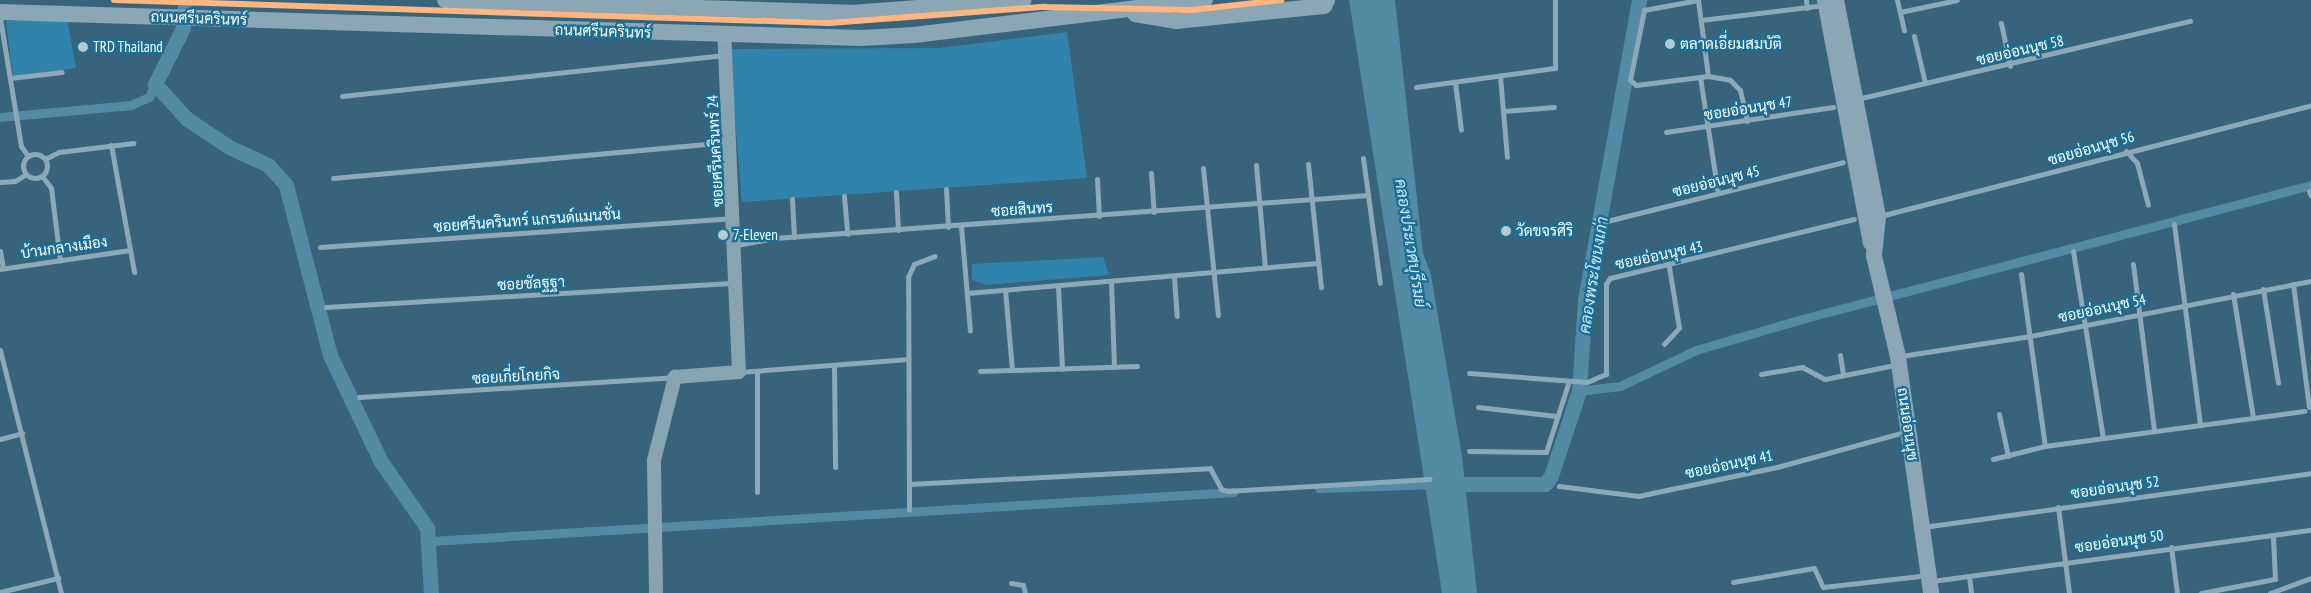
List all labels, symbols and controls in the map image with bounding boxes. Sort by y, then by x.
street label: ถนนศรีนครินทร์ [150,7,248,29]
street label: ถนนศรีนครินทร์ [554,20,652,42]
street label: ซอยอ่อนนุช 58 [1975,31,2065,69]
place label: ตลาดเอี่ยมสมบัติ [1680,35,1782,53]
place label: TRD Thailand [93,38,163,56]
marker: ตลาดเอี่ยมสมบัติ [1664,38,1676,50]
marker: TRD Thailand [77,41,89,53]
street label: ซอยอ่อนนุช 47 [1703,92,1793,124]
street label: ซอยศรีนครินทร์ 24 [703,95,727,207]
street label: ซอยอ่อนนุช 56 [2046,127,2136,169]
street label: ซอยอ่อนนุช 45 [1671,161,1761,201]
water label: คลองประเวศบุรีรมย์ [1391,177,1431,309]
street label: ซอยสินทร [990,198,1054,220]
street label: ซอยศรีนครินทร์ แกรนด์แมนชั่น [433,204,621,236]
water label: คลองพระโขนงเก่า [1574,215,1612,335]
place label: วัดขจรศิริ [1516,222,1573,240]
marker: วัดขจรศิริ [1500,225,1512,237]
place label: 7-Eleven [733,226,778,244]
marker: 7-Eleven [717,229,729,241]
street label: บ้านกลางเมือง [19,232,109,262]
street label: ซอยอ่อนนุช 43 [1614,237,1704,273]
street label: ซอยชัลฐฐา [497,272,565,294]
street label: ซอยอ่อนนุช 54 [2057,290,2147,326]
street label: ซอยเกี่ยโกยกิจ [471,365,561,387]
street label: ถนนอ่อนนุช [1894,386,1922,462]
street label: ซอยอ่อนนุช 41 [1684,446,1774,482]
street label: ซอยอ่อนนุช 52 [2070,472,2160,502]
street label: ซอยอ่อนนุช 50 [2074,526,2164,556]

